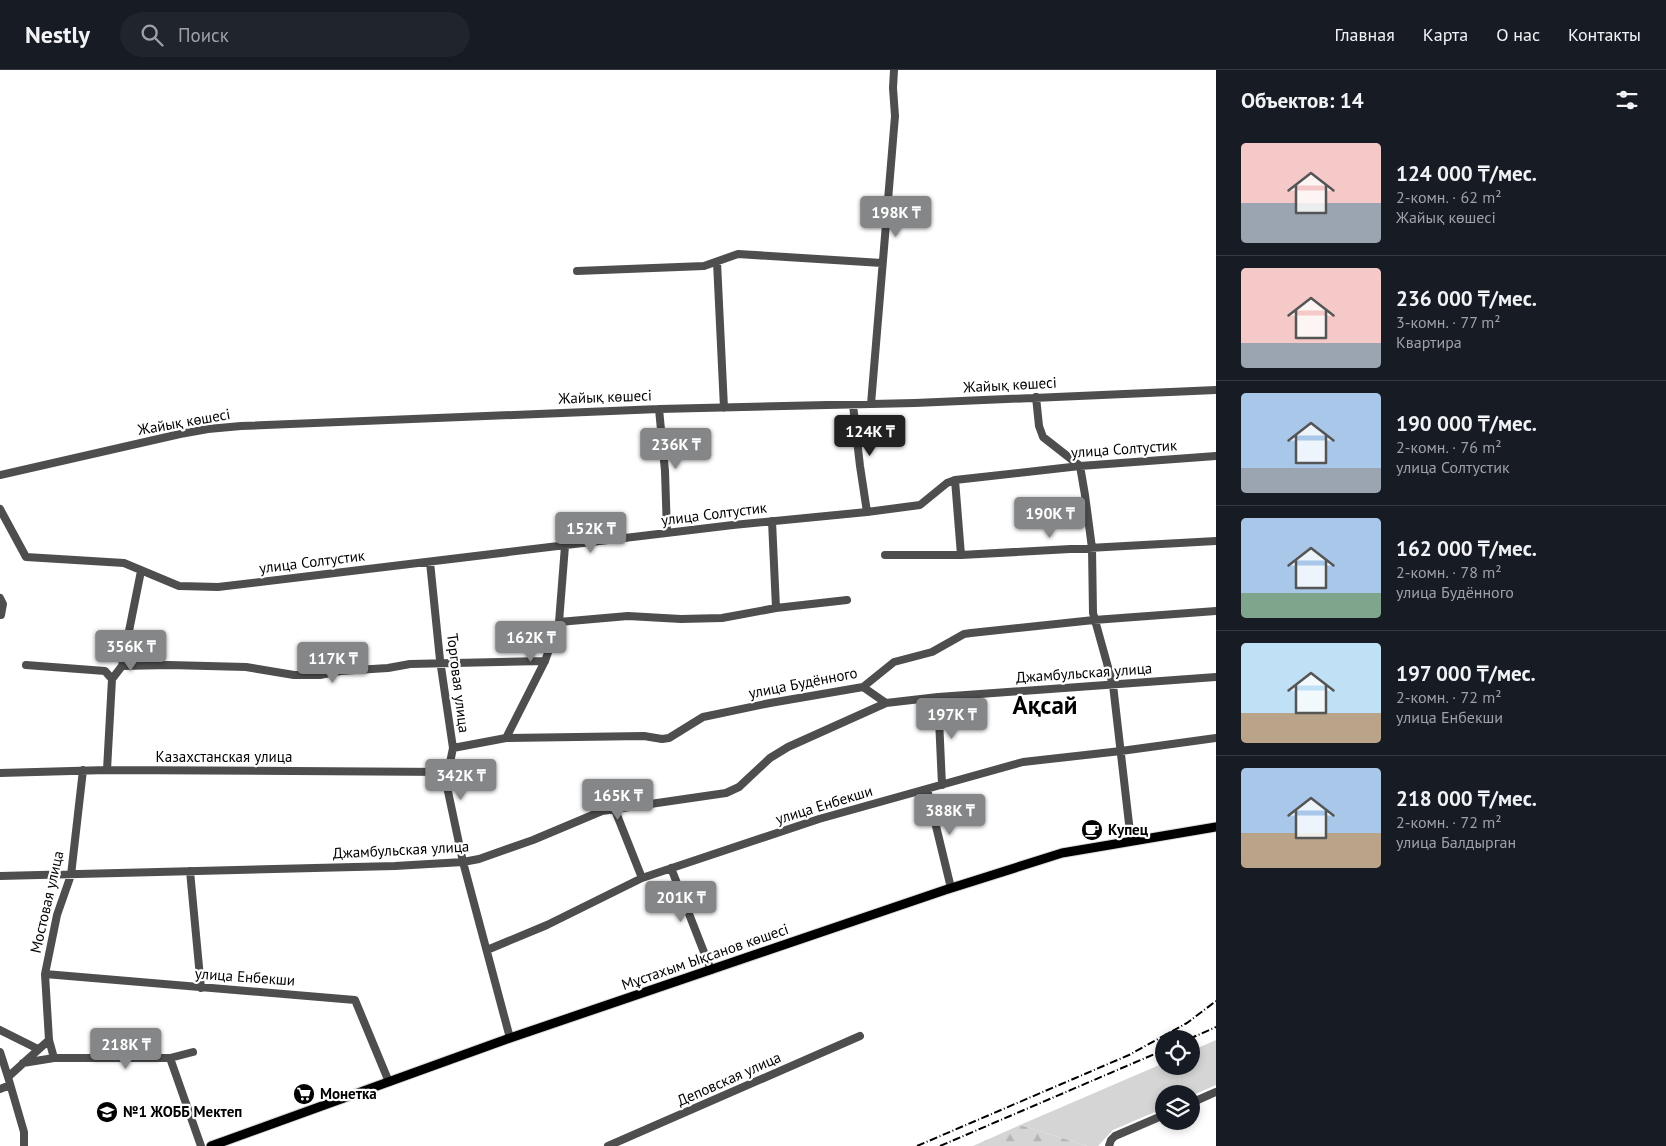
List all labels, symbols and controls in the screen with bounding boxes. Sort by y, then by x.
search box [120,12,470,57]
text: Nestly [25,19,90,50]
icon: search [138,21,166,49]
text: Поиск [178,23,229,47]
text: Главная [1334,23,1395,46]
text: Карта [1423,23,1468,46]
text: О нас [1496,23,1540,46]
text: Контакты [1568,23,1641,46]
icon: filters [1613,86,1641,114]
text: Объектов: 14 [1241,87,1364,114]
text: 124 000 ₸/мес. [1396,160,1537,187]
icon: home [1281,163,1341,223]
text: 2-комн. · 62 m² [1396,187,1502,207]
pin: 198K ₸ [855,196,937,238]
text: 198K ₸ [871,202,921,222]
text: Жайық көшесі [1396,207,1496,227]
text: 236 000 ₸/мес. [1396,285,1537,312]
icon: home [1281,288,1341,348]
text: 3-комн. · 77 m² [1396,312,1501,332]
text: Квартира [1396,332,1462,352]
street label: Жайық көшесі [962,373,1057,396]
street label: Жайық көшесі [557,385,652,408]
street label: Жайық көшесі [135,404,232,439]
text: 190 000 ₸/мес. [1396,410,1537,437]
icon: home [1281,413,1341,473]
pin: 124K ₸ [829,414,911,457]
text: 124K ₸ [845,421,895,441]
pin: 236K ₸ [635,428,717,470]
text: 236K ₸ [651,434,701,454]
street label: улица Солтустик [1070,435,1179,462]
text: 2-комн. · 76 m² [1396,437,1502,457]
text: улица Солтустик [1396,457,1510,477]
pin: 190K ₸ [1009,496,1091,539]
street label: улица Солтустик [660,497,769,529]
text: 190K ₸ [1025,503,1075,523]
pin: 152K ₸ [550,512,632,554]
text: 152K ₸ [566,518,616,538]
text: 162 000 ₸/мес. [1396,535,1537,562]
icon: home [1281,538,1341,598]
street label: улица Солтустик [258,545,367,577]
text: 2-комн. · 78 m² [1396,562,1502,582]
text: улица Будённого [1396,582,1514,602]
pin: 162K ₸ [490,620,572,663]
text: 162K ₸ [506,627,556,647]
pin: 356K ₸ [90,630,172,672]
street label: Торговая улица [443,632,474,734]
text: 356K ₸ [106,636,156,656]
pin: 117K ₸ [292,642,374,684]
text: 117K ₸ [308,648,358,668]
street label: Джамбульская улица [1015,658,1153,687]
text: 197 000 ₸/мес. [1396,660,1536,687]
street label: улица Будённого [747,663,859,702]
icon: home [1281,663,1341,723]
text: 2-комн. · 72 m² [1396,687,1502,707]
district label: Ақсай [1013,689,1077,721]
pin: 197K ₸ [911,698,993,740]
text: 197K ₸ [927,704,977,724]
text: улица Енбекши [1396,707,1503,727]
street label: Казахстанская улица [156,747,292,766]
pin: 342K ₸ [420,758,502,801]
text: 342K ₸ [436,765,486,785]
pin: 165K ₸ [577,778,659,821]
street label: улица Енбекши [773,781,875,828]
text: 165K ₸ [593,785,643,805]
text: 218 000 ₸/мес. [1396,785,1537,812]
icon: home [1281,788,1341,848]
pin: 388K ₸ [909,794,991,836]
text: 388K ₸ [925,800,975,820]
text: 2-комн. · 72 m² [1396,812,1502,832]
cafe icon: Купец [1080,818,1104,842]
place label: Купец [1108,820,1149,839]
text: улица Балдырган [1396,832,1516,852]
street label: Джамбульская улица [332,836,470,863]
street label: Мостовая улица [26,849,68,955]
pin: 201K ₸ [640,880,722,923]
text: 201K ₸ [656,887,706,907]
street label: Мұстахым Ықсанов көшесі [619,919,791,994]
street label: улица Енбекши [194,964,296,989]
pin: 218K ₸ [85,1028,167,1070]
map controls [1155,1030,1200,1130]
button: locate [1155,1030,1200,1075]
text: 218K ₸ [101,1034,151,1054]
street label: Деповская улица [674,1047,784,1110]
supermarket icon: Монетка [292,1082,316,1106]
place label: Монетка [320,1084,377,1103]
button: layers [1155,1085,1200,1130]
school or university icon: №1 ЖОББ Мектеп [95,1100,119,1124]
place label: №1 ЖОББ Мектеп [123,1102,242,1121]

